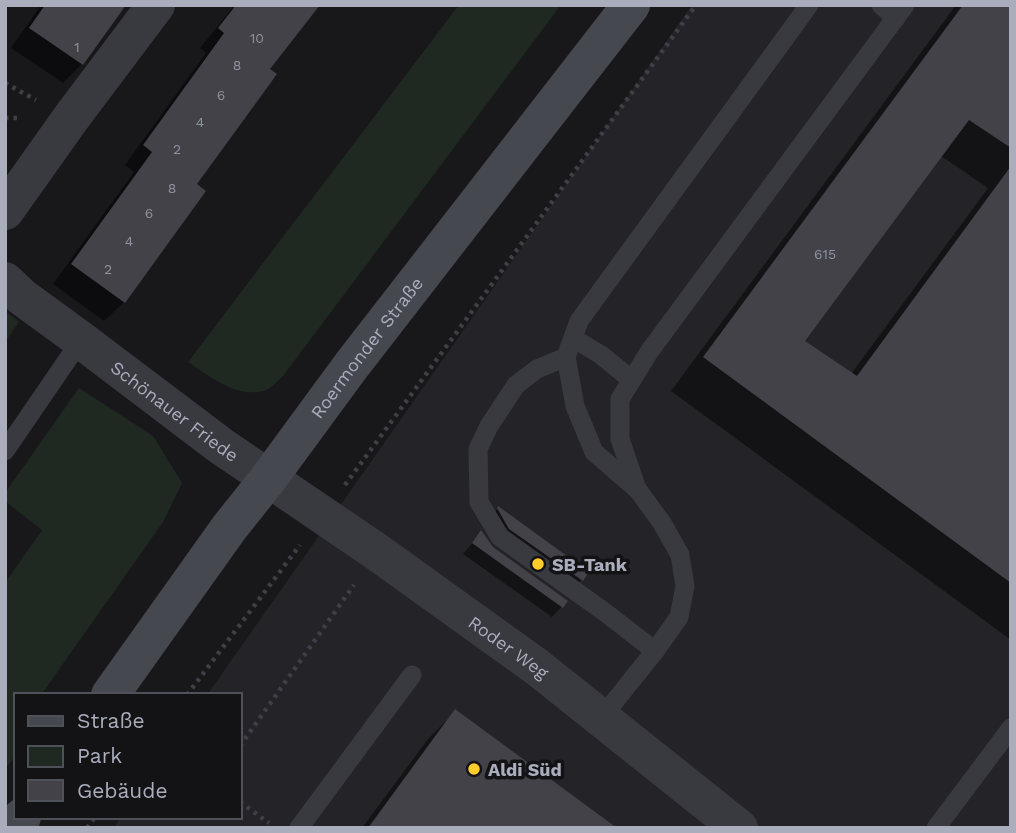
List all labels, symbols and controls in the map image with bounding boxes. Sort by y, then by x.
house number: 10 [250,30,264,46]
house number: 1 [74,39,80,55]
house number: 8 [233,57,241,73]
house number: 6 [217,87,225,103]
house number: 4 [196,114,204,130]
house number: 2 [173,141,181,157]
house number: 8 [168,180,176,196]
house number: 6 [145,205,153,221]
house number: 4 [125,233,133,249]
house number: 615 [814,246,836,262]
house number: 2 [104,261,112,277]
street label: Roermonder Straße [306,273,427,422]
street label: Schönauer Friede [107,356,243,465]
place label: SB-Tank [552,554,628,575]
marker: SB-Tank [530,556,546,572]
street label: Roder Weg [465,611,553,683]
legend [14,693,242,819]
text: Straße [77,708,145,733]
text: Park [77,743,122,768]
place label: Aldi Süd [488,759,562,780]
marker: Aldi Süd [466,761,482,777]
text: Gebäude [77,778,168,803]

